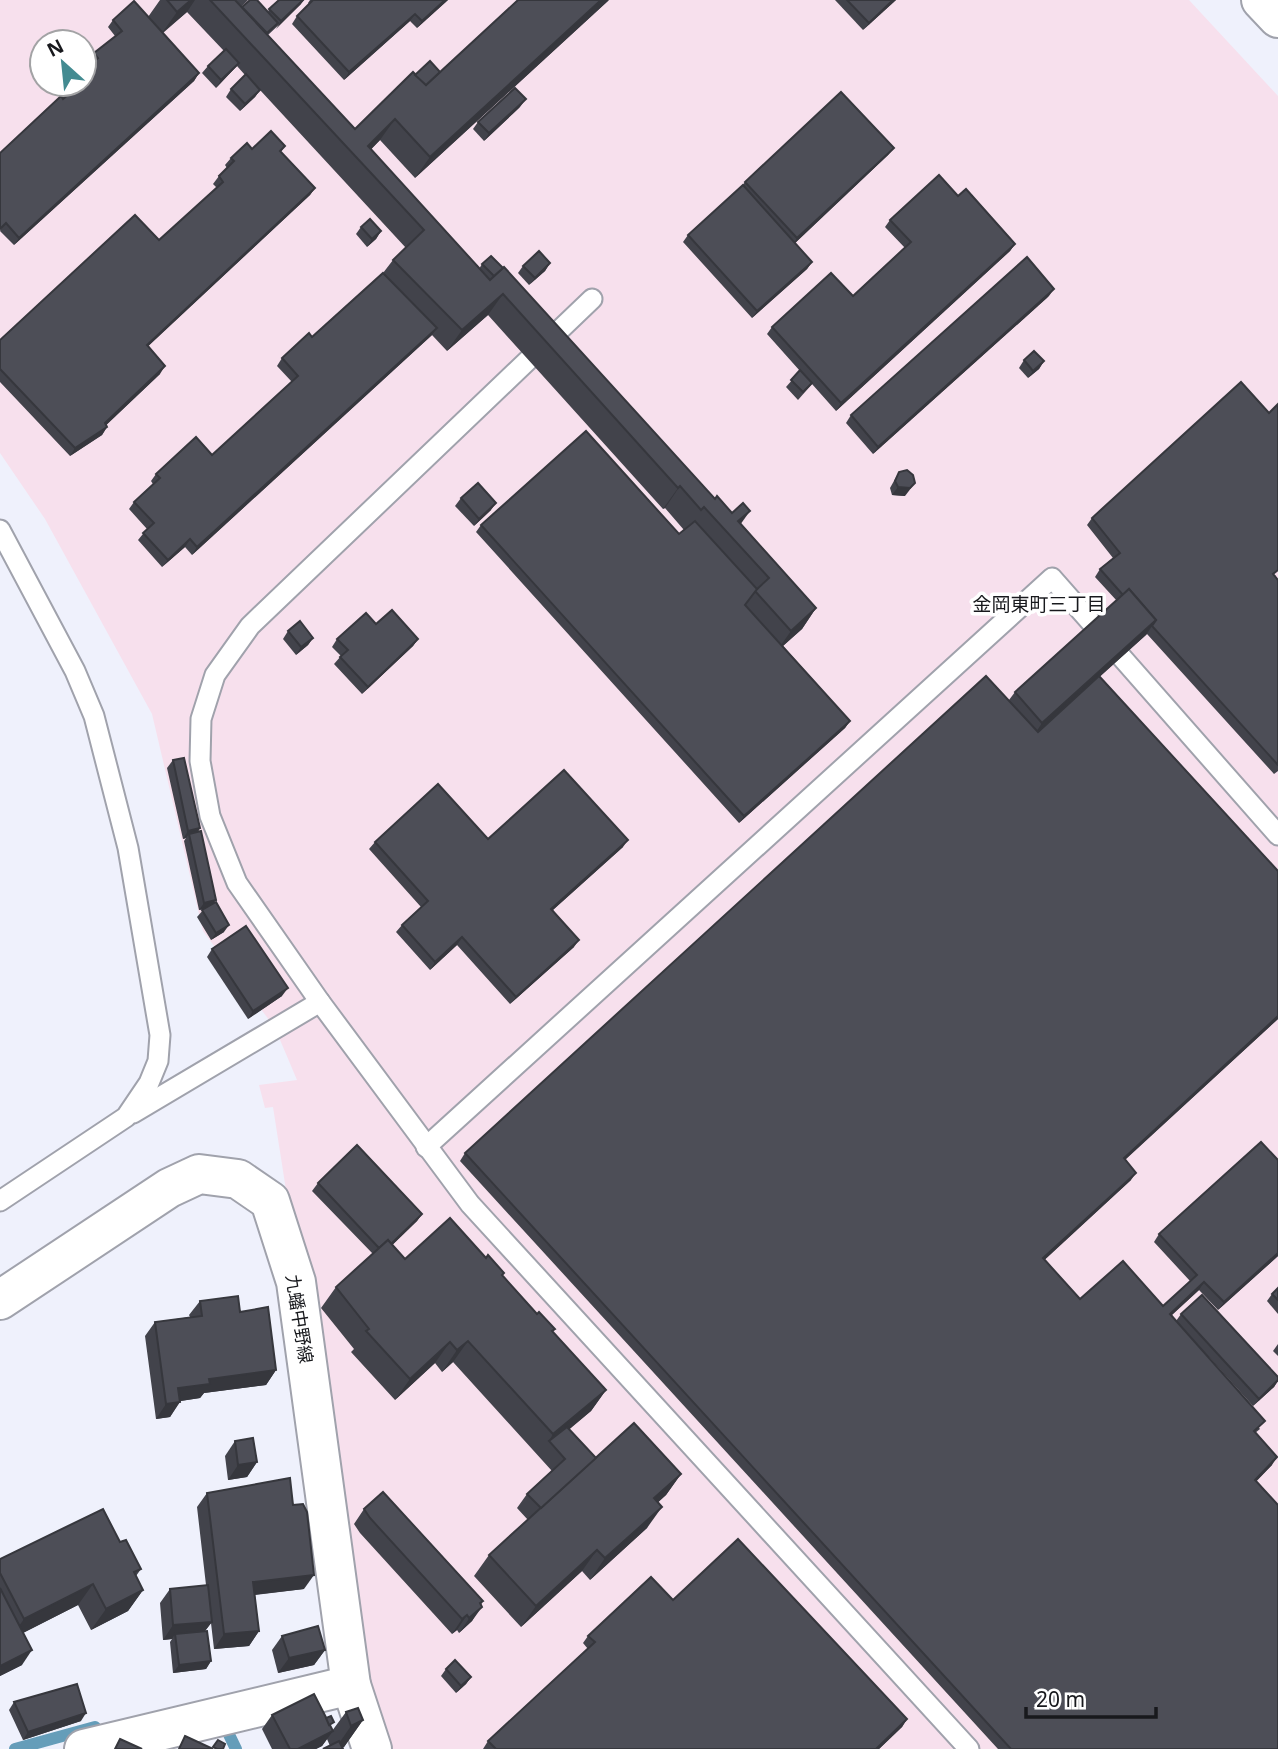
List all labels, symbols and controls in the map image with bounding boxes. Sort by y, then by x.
north arrow [28,28,98,98]
text: N [42,33,68,63]
district label: 金岡東町三丁目 [972,591,1106,617]
street label: 九蟠中野線 [281,1273,319,1365]
scale bar [1026,1676,1156,1720]
text: 20 m [1036,1685,1085,1713]

